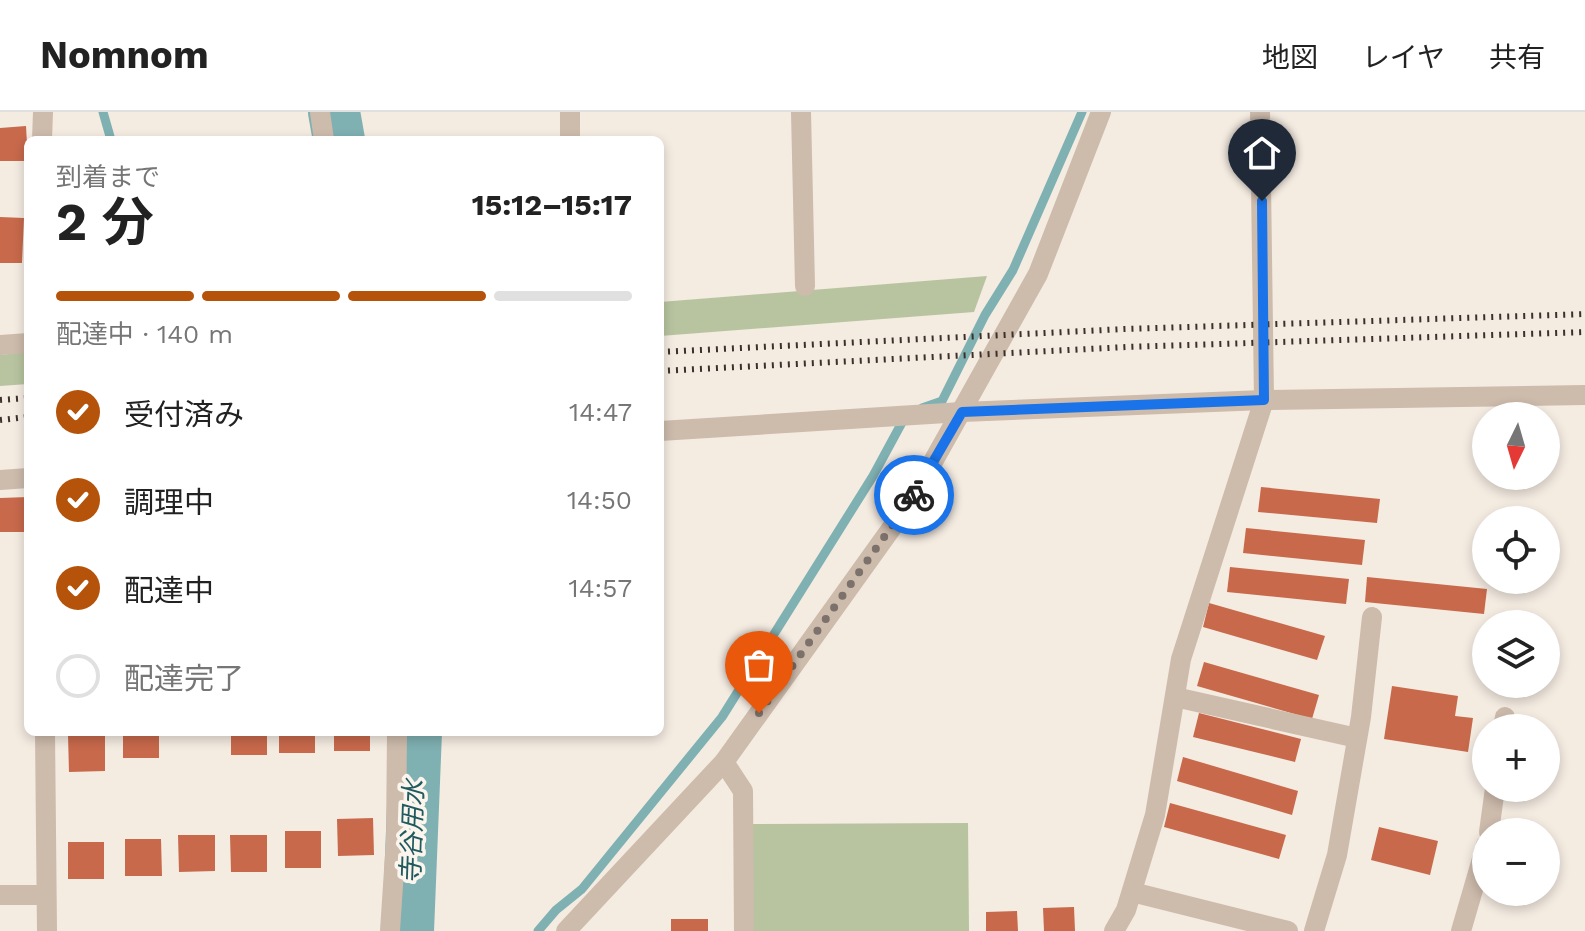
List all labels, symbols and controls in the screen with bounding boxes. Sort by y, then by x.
text: Nomnom [40,33,209,77]
text: 地図 [1262,41,1318,74]
text: レイヤ [1362,41,1445,74]
text: 共有 [1489,41,1545,74]
pin [1228,119,1296,201]
icon: home [1240,131,1284,175]
text: 到着まで [56,162,160,192]
text: 15:12–15:17 [472,187,632,222]
text: 2 分 [56,192,154,253]
text: 配達中 · 140 m [56,319,233,349]
icon: check [56,390,100,434]
text: 受付済み [124,397,244,432]
text: 14:47 [569,397,632,427]
north arrow [1472,402,1560,490]
map controls [1472,402,1560,906]
courier [874,455,954,535]
icon: bike [892,473,936,517]
icon: check [56,478,100,522]
text: 調理中 [124,485,214,520]
text: 14:50 [567,485,632,515]
button: locate [1472,506,1560,594]
icon: check [56,566,100,610]
text: 配達中 [124,573,214,608]
text: 14:57 [569,573,632,603]
button: layers [1472,610,1560,698]
pin [725,631,793,713]
icon: bag [737,643,781,687]
text: 配達完了 [124,661,244,696]
button: + [1472,714,1560,802]
water label: 寺谷用水 [395,777,429,884]
button: − [1472,818,1560,906]

